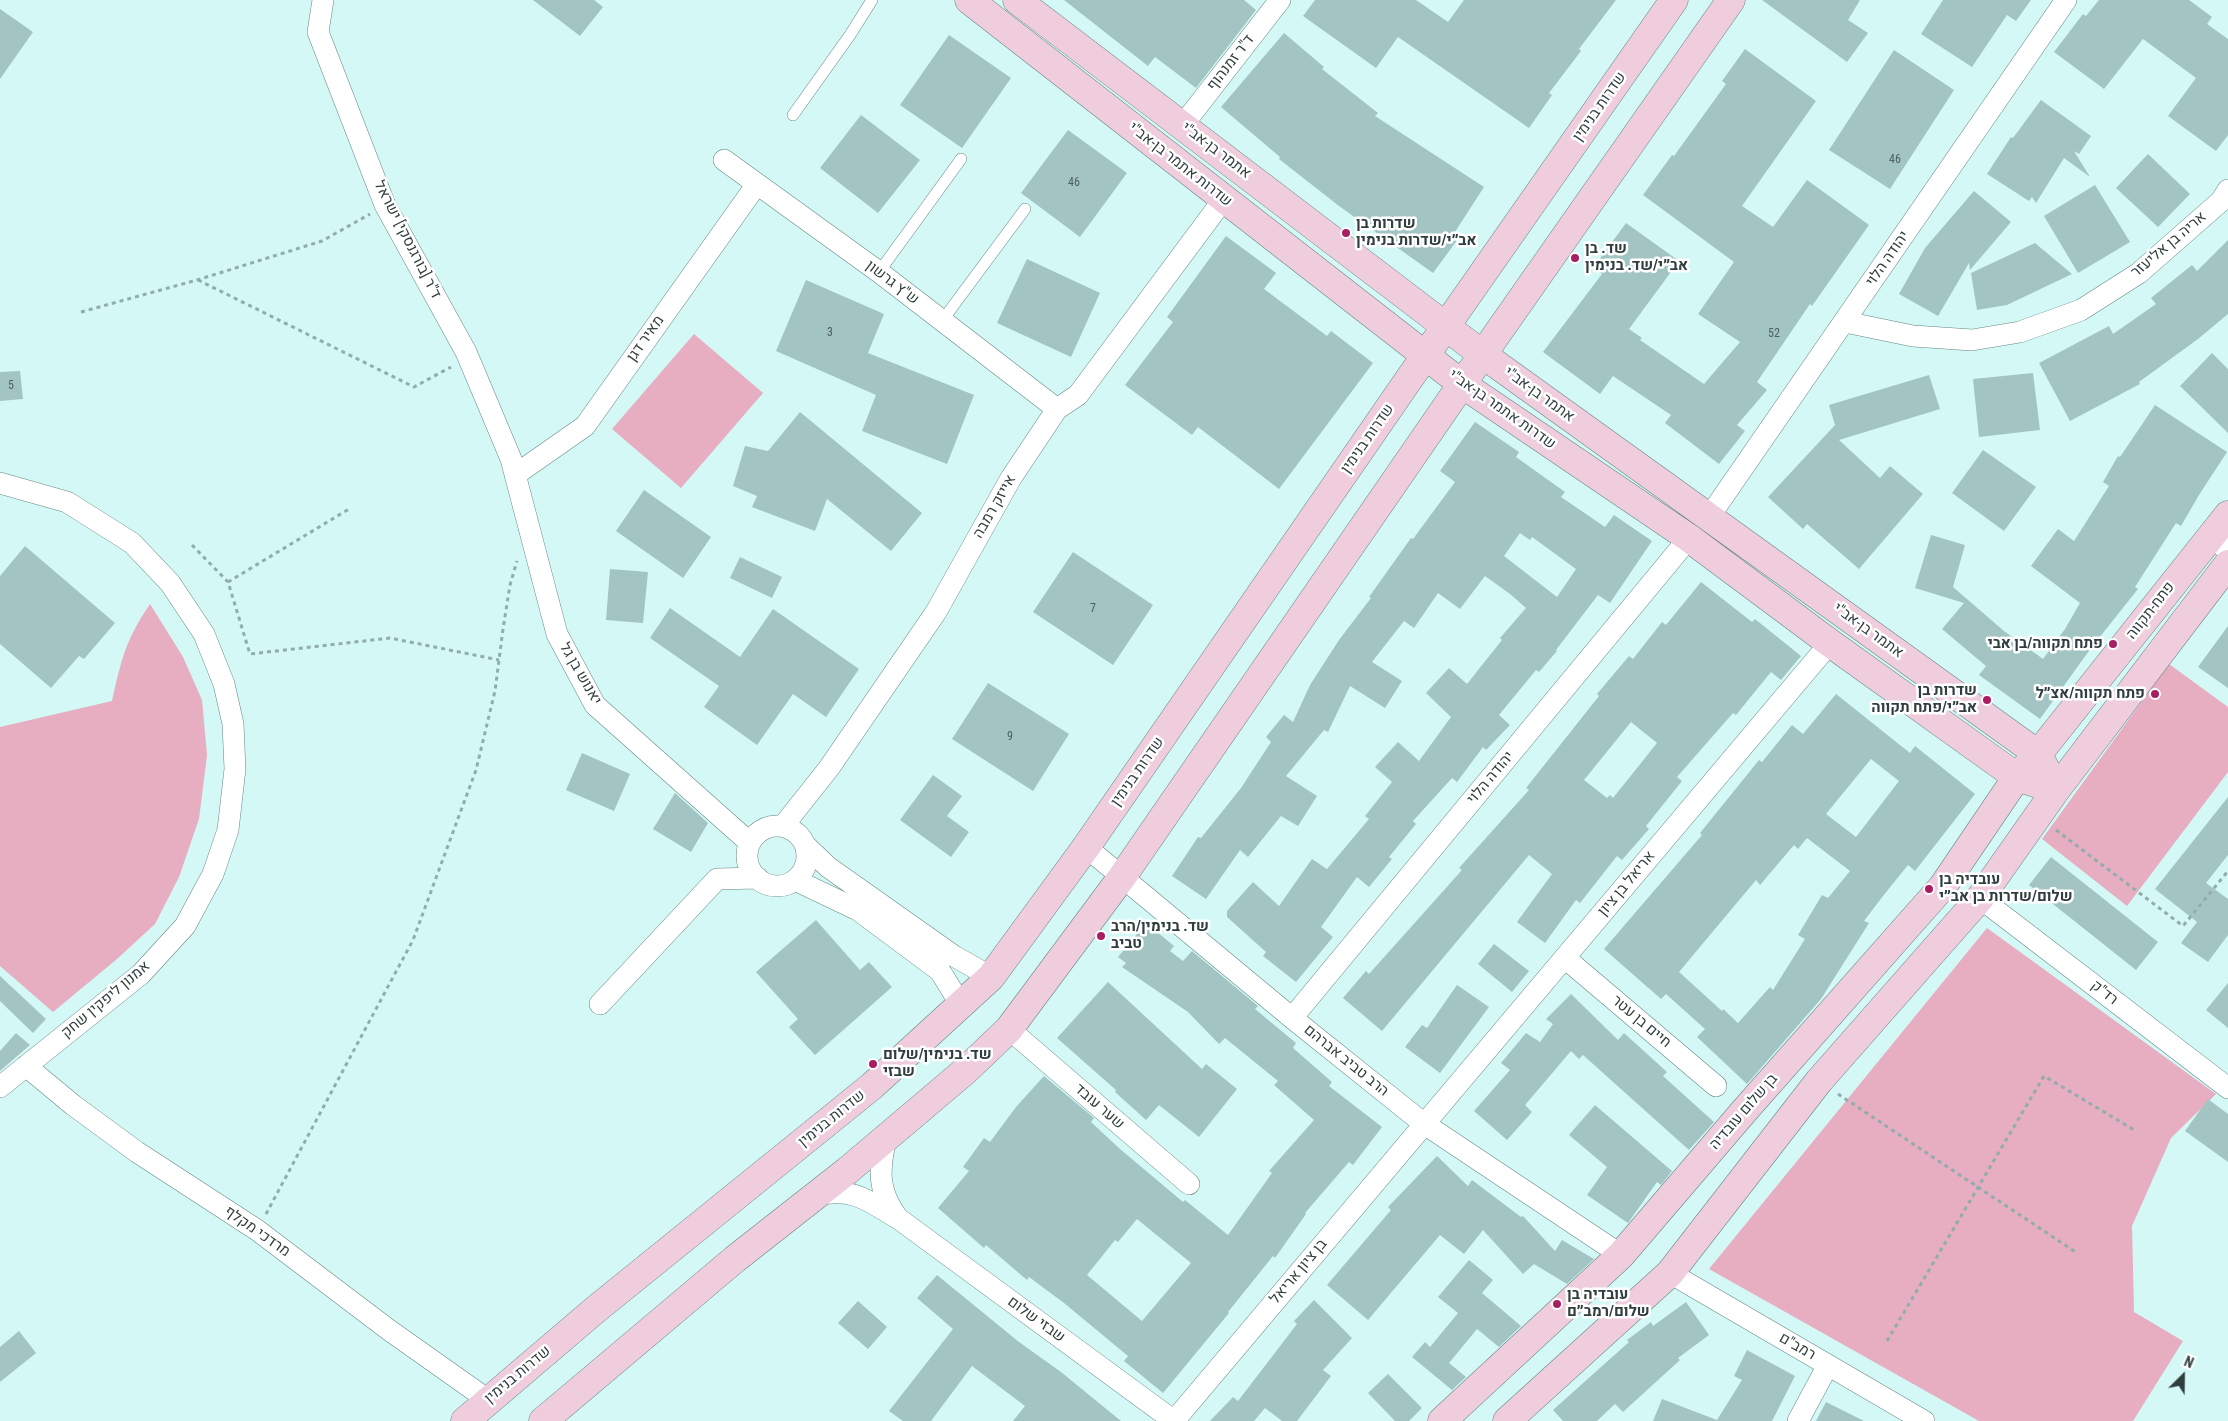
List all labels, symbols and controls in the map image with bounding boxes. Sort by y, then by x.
street label: ד"ר זמנהוף [1204,32,1258,94]
street label: שדרות בנימין [1570,69,1630,145]
street label: שדרות אתמר בן-אב"י [1125,119,1235,211]
street label: אתמר בן-אב"י [1178,119,1254,183]
house number: 46 [1889,153,1901,167]
house number: 46 [1068,176,1080,190]
street label: ד"ר [בורגנסקי] ישראל [370,178,444,302]
street label: אריה בן אליעזר [2128,208,2210,282]
place label: שדרות בן אב״י/שדרות בנימין [1356,215,1477,250]
marker: שדרות בן אב״י/שדרות בנימין [1340,227,1352,239]
street label: יהודה הלוי [1862,228,1914,290]
place label: שד. בן אב״י/שד. בנימין [1585,240,1688,275]
marker: שד. בן אב״י/שד. בנימין [1569,252,1581,264]
street label: ש"ץ גרשון [862,257,922,309]
street label: מאיר דגן [624,312,668,366]
house number: 3 [827,326,833,340]
house number: 52 [1768,327,1780,341]
street label: אתמר בן-אב"י [1500,364,1578,426]
street label: שדרות אתמר בן-אב"י [1445,366,1559,454]
house number: 5 [8,379,14,393]
street label: שדרות בנימין [1338,401,1398,477]
street label: אייזק רמבה [970,472,1020,542]
street label: פתח-תקווה [2123,579,2179,643]
street label: אתמר בן-אב"י [1829,600,1907,662]
house number: 7 [1090,602,1096,616]
place label: פתח תקווה/בן אבי [1988,635,2103,653]
marker: פתח תקווה/בן אבי [2107,638,2119,650]
street label: יאנוש בן גל [555,640,605,708]
place label: שדרות בן אב״י/פתח תקווה [1871,682,1977,717]
place label: פתח תקווה/אצ״ל [2036,685,2145,703]
marker: פתח תקווה/אצ״ל [2149,688,2161,700]
marker: שדרות בן אב״י/פתח תקווה [1981,694,1993,706]
house number: 9 [1007,730,1013,744]
street label: שדרות בנימין [1108,734,1168,810]
street label: יהודה הלוי [1464,748,1518,808]
street label: אריאל בן ציון [1595,848,1659,920]
place label: עובדיה בן שלום/שדרות בן אב״י [1939,871,2073,906]
marker: עובדיה בן שלום/שדרות בן אב״י [1923,883,1935,895]
place label: שד. בנימין/הרב טביב [1111,918,1209,953]
marker: שד. בנימין/הרב טביב [1095,930,1107,942]
street label: אמנון ליפקין שחק [58,958,154,1042]
street label: רד"ק [2087,977,2121,1009]
street label: חיים בן עטר [1608,992,1674,1052]
street label: הרב טביב אברהם [1300,1021,1392,1101]
place label: שד. בנימין/שלום שבזי [883,1046,992,1081]
marker: שד. בנימין/שלום שבזי [867,1058,879,1070]
street label: בן שלום עובדיה [1706,1070,1782,1154]
street label: שער עובד [1070,1080,1128,1134]
street label: שדרות בנימין [795,1087,869,1151]
street label: מרדכי מקלף [221,1203,293,1261]
street label: בן ציון אריאל [1267,1236,1331,1308]
place label: עובדיה בן שלום/רמב״ם [1567,1286,1650,1321]
street label: שבזי שלום [1004,1293,1068,1347]
marker: עובדיה בן שלום/רמב״ם [1551,1298,1563,1310]
street label: רמב"ם [1776,1329,1818,1365]
street label: שדרות בנימין [481,1342,555,1408]
north arrow [2158,1351,2208,1401]
text: N [2182,1353,2196,1371]

